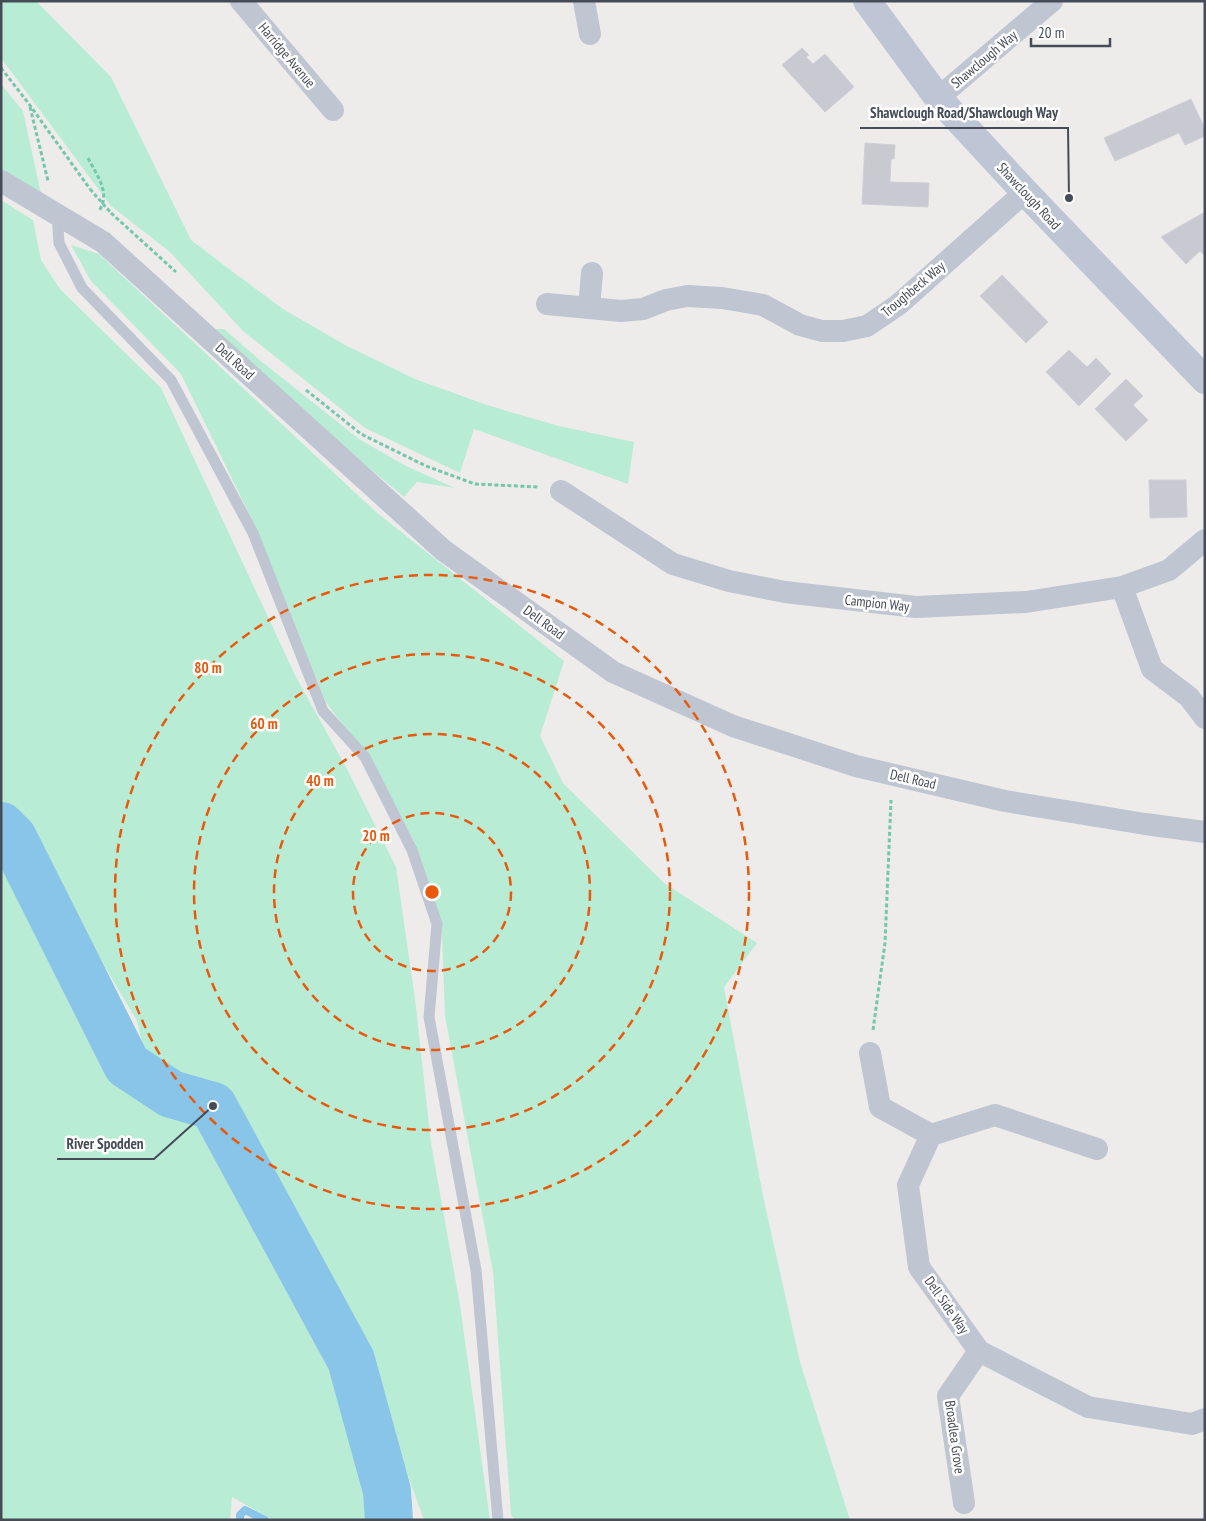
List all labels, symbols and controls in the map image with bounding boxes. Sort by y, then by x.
scale bar [1031,15,1110,47]
street label: Harridge Avenue [254,19,320,91]
text: 20 m [1038,23,1064,42]
street label: Shawclough Way [947,26,1021,92]
callout: Shawclough Road/Shawclough Way [860,98,1068,128]
text: Shawclough Road/Shawclough Way [870,103,1059,122]
street label: Shawclough Road [993,159,1065,233]
street label: Troughbeck Way [877,257,949,321]
street label: Dell Road [212,339,258,383]
street label: Campion Way [844,591,911,615]
street label: Dell Road [520,601,568,643]
text: 80 m [194,658,222,677]
text: 60 m [250,714,278,733]
street label: Dell Road [888,765,938,793]
text: 40 m [306,771,334,790]
text: 20 m [362,826,390,845]
centre of rings [423,883,441,901]
callout: River Spodden [57,1129,154,1159]
text: River Spodden [66,1134,144,1153]
street label: Dell Side Way [921,1273,974,1338]
street label: Broadlea Grove [941,1399,969,1475]

